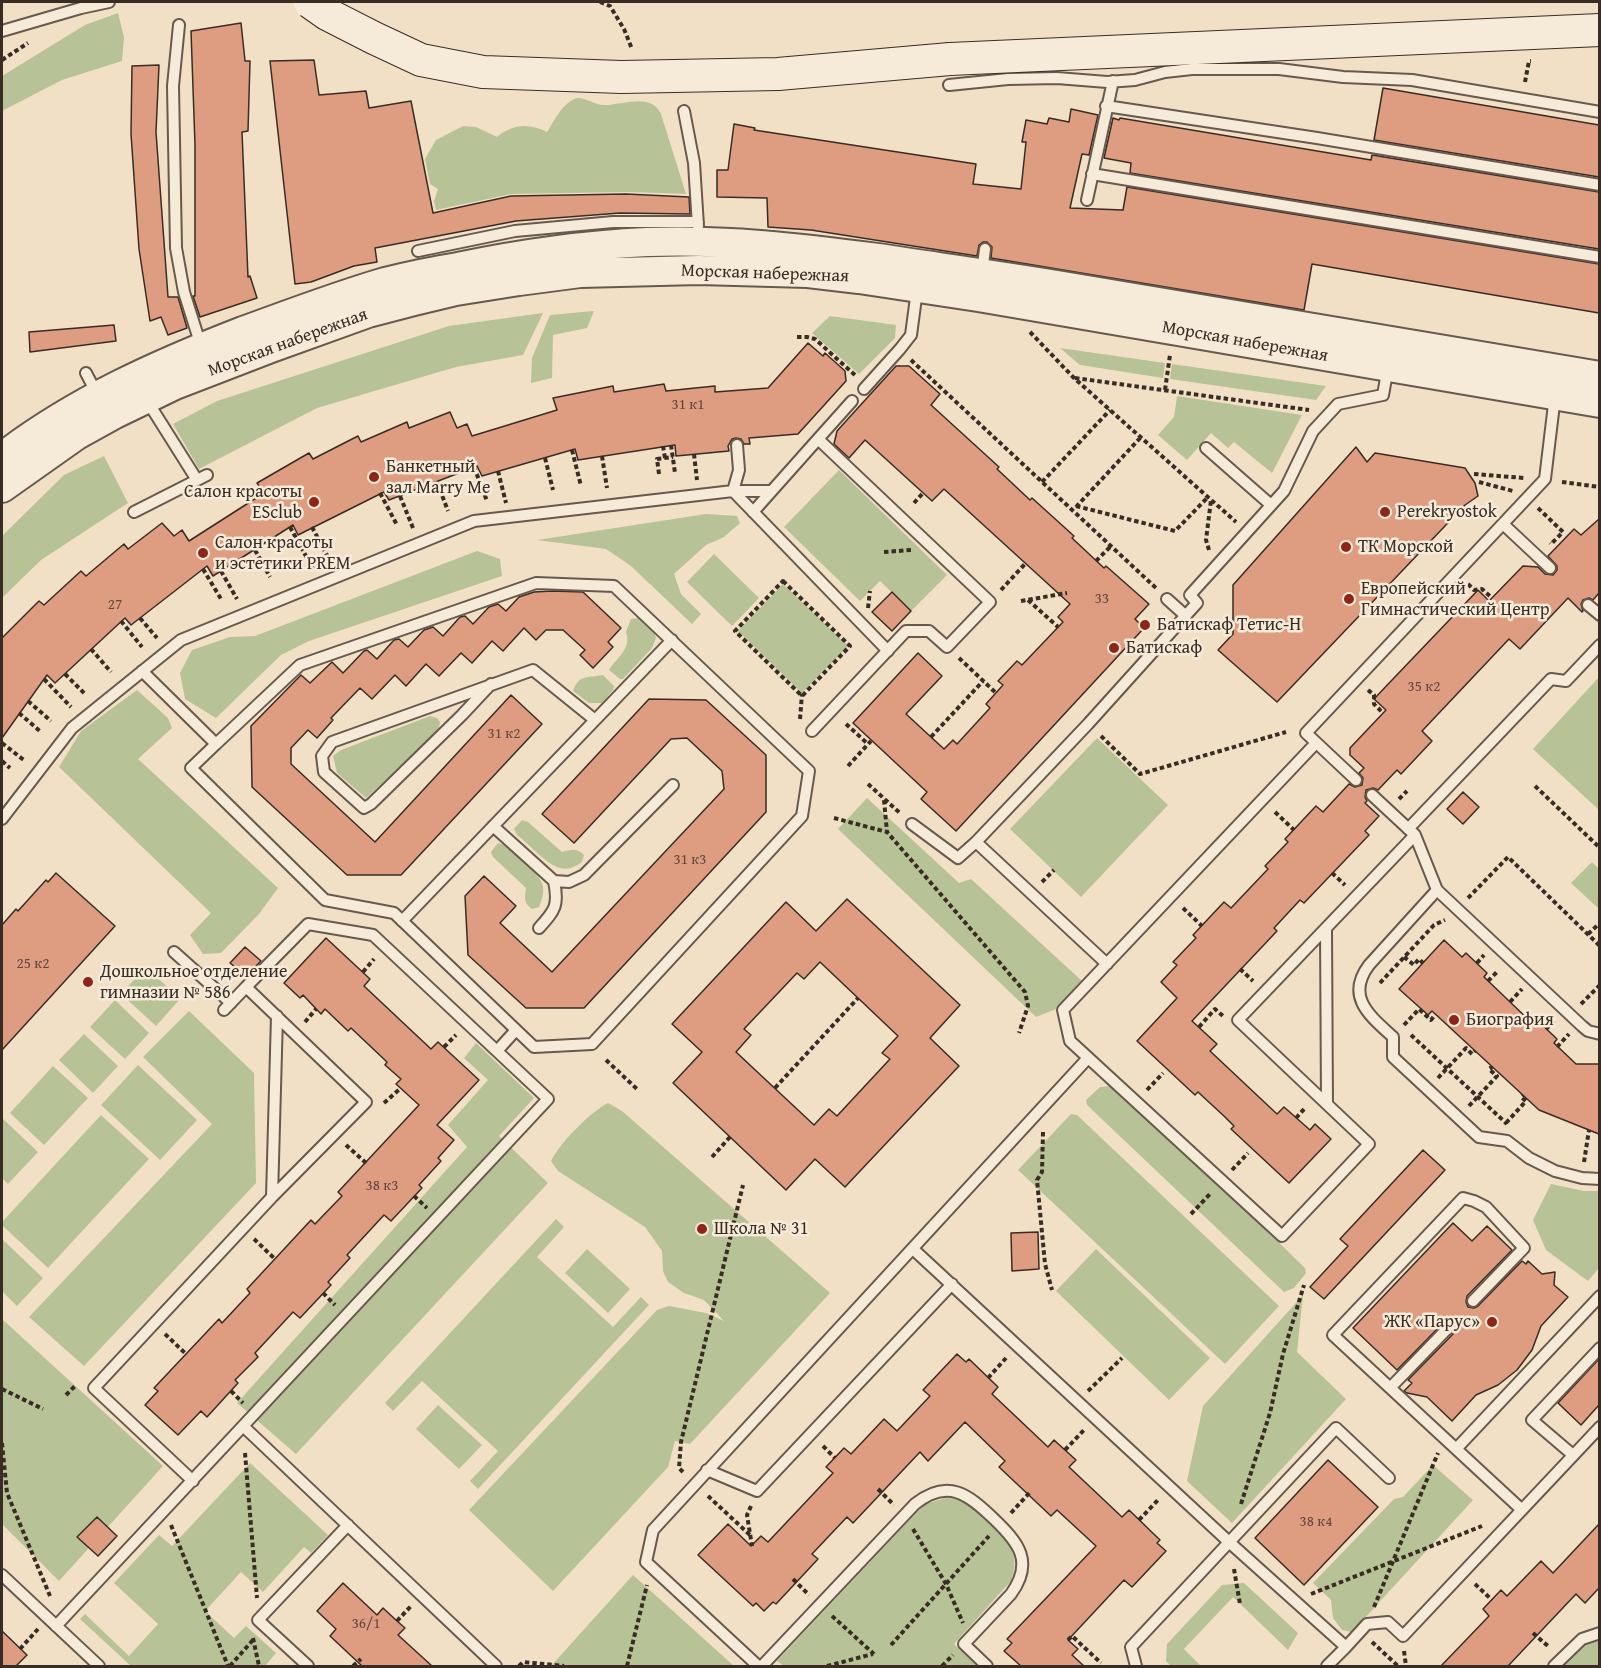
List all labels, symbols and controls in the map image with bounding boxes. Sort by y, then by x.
street label: Морская набережная [681,260,849,288]
street label: Морская набережная [205,304,371,382]
street label: Морская набережная [1160,317,1330,367]
house number: 31 к1 [672,396,704,414]
place label: Банкетный зал Marry Me [386,456,490,498]
marker: Банкетный зал Marry Me [367,470,381,484]
place label: Салон красоты ESclub [184,481,302,524]
marker: Салон красоты ESclub [307,495,321,509]
place label: Perekryostok [1397,501,1497,523]
marker: Perekryostok [1378,505,1392,519]
place label: Салон красоты и эстетики PREM [215,532,351,574]
place label: ТК Морской [1358,536,1453,558]
marker: ТК Морской [1339,540,1353,554]
marker: Салон красоты и эстетики PREM [196,546,210,560]
place label: Европейский Гимнастический Центр [1361,578,1549,620]
house number: 33 [1095,590,1109,608]
marker: Европейский Гимнастический Центр [1342,592,1356,606]
house number: 27 [108,596,122,614]
place label: Батискаф Тетис-Н [1157,614,1301,636]
marker: Батискаф Тетис-Н [1138,618,1152,632]
place label: Батискаф [1126,637,1202,659]
marker: Батискаф [1107,641,1121,655]
house number: 35 к2 [1408,678,1440,696]
house number: 31 к2 [488,725,520,743]
house number: 31 к3 [674,851,706,869]
house number: 25 к2 [17,955,49,973]
place label: Дошкольное отделение гимназии № 586 [100,961,287,1004]
marker: Дошкольное отделение гимназии № 586 [81,975,95,989]
place label: Биография [1466,1009,1554,1031]
marker: Биография [1447,1013,1461,1027]
house number: 38 к3 [366,1177,398,1195]
place label: Школа № 31 [714,1218,808,1240]
marker: Школа № 31 [695,1222,709,1236]
place label: ЖК «Парус» [1384,1311,1480,1333]
marker: ЖК «Парус» [1485,1315,1499,1329]
house number: 38 к4 [1300,1513,1332,1531]
house number: 36/1 [352,1615,380,1633]

